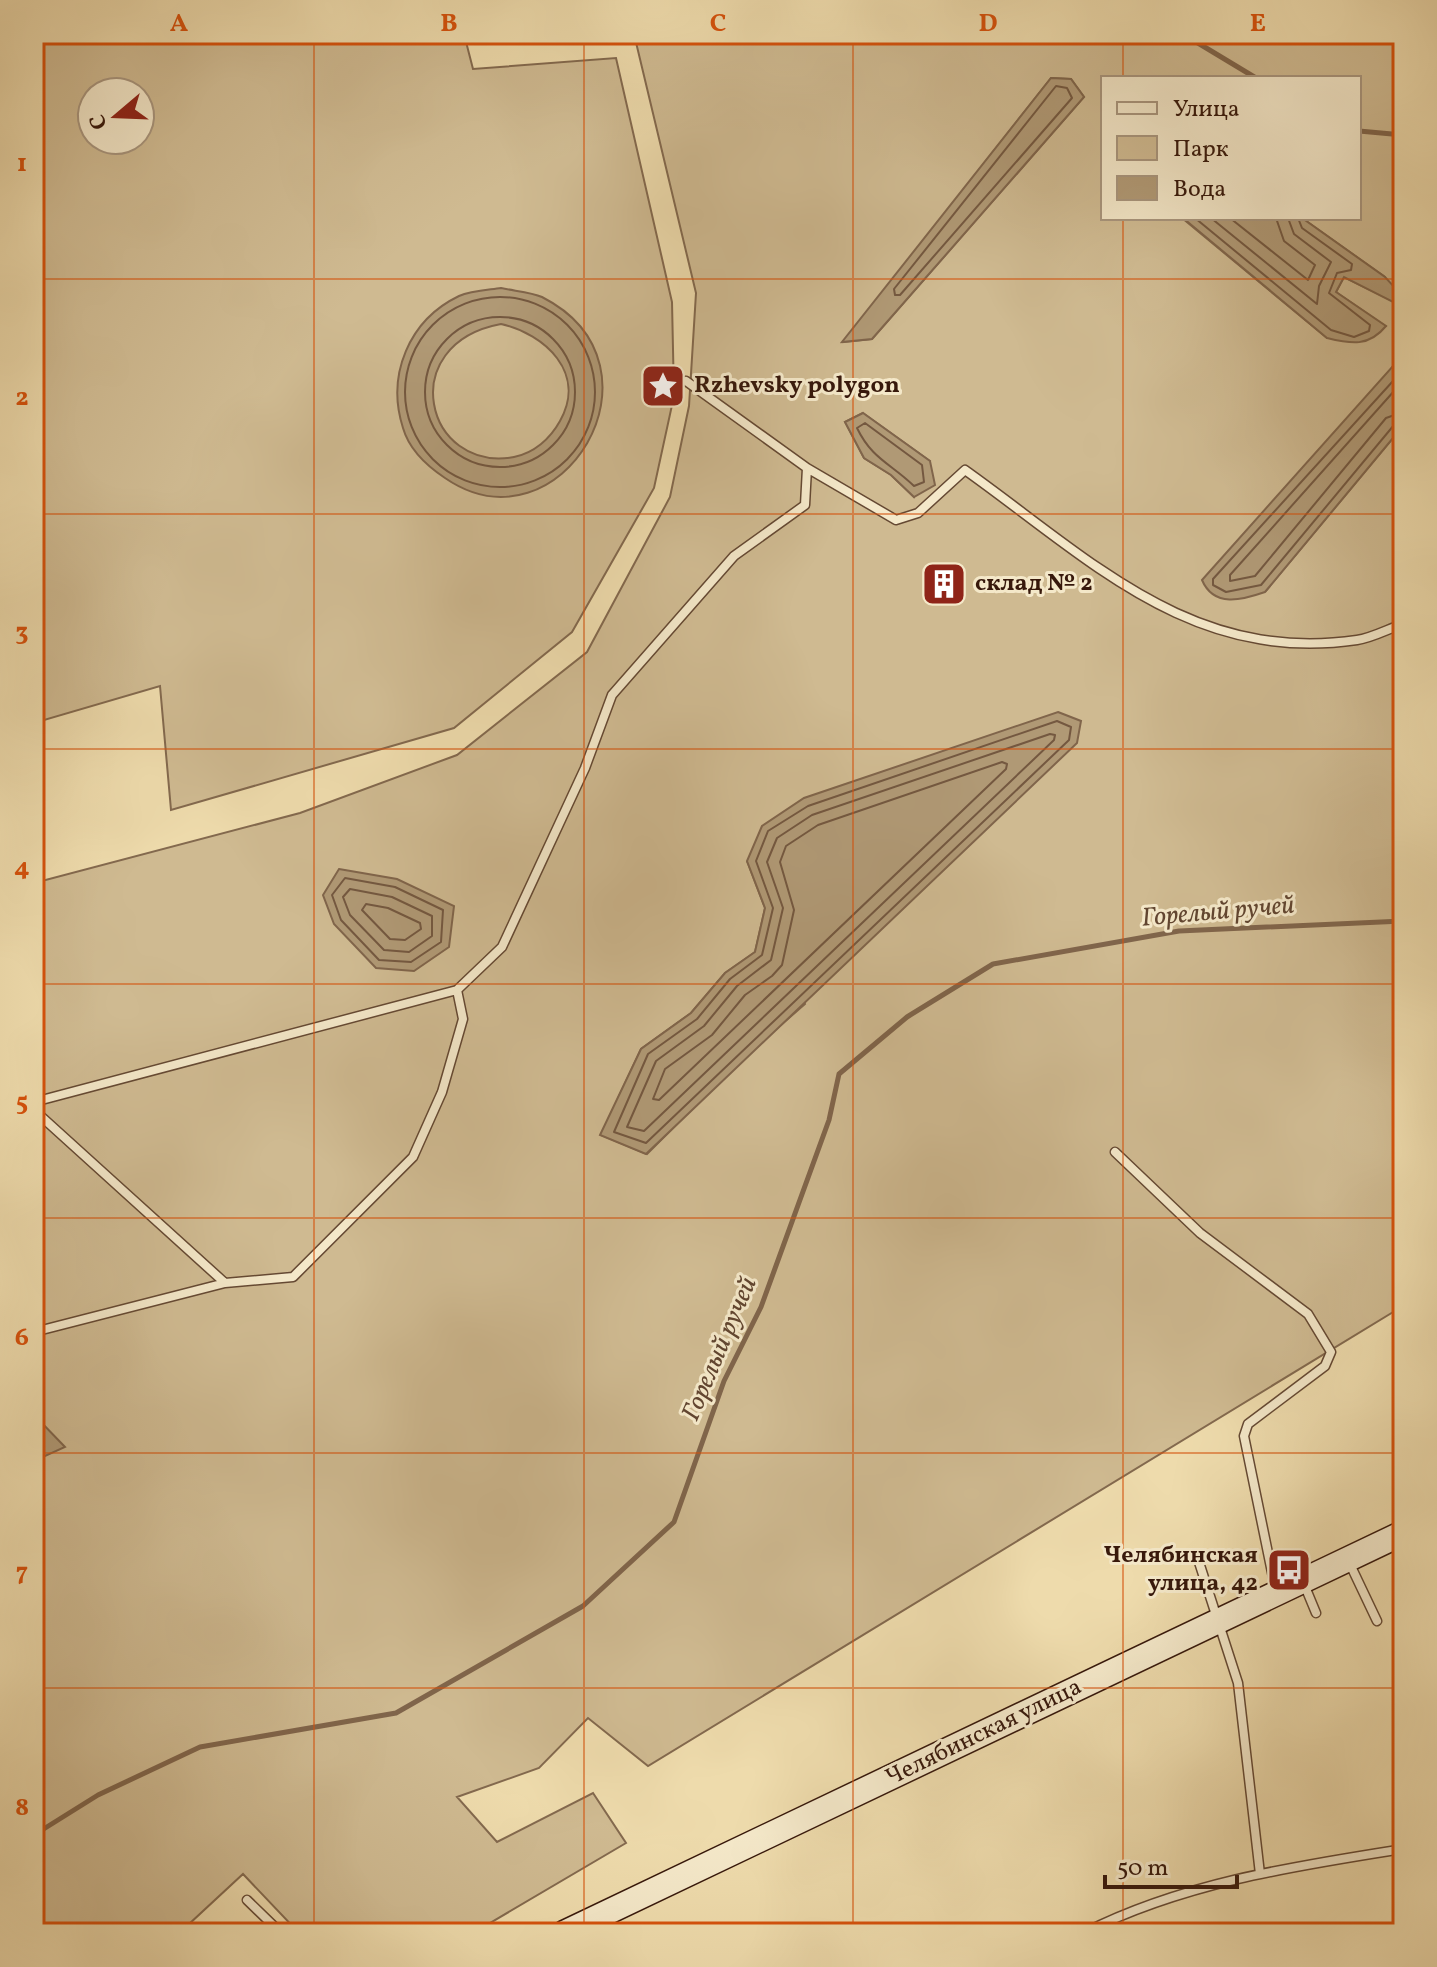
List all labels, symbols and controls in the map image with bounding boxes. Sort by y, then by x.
text: A [170,6,189,42]
text: B [440,6,458,42]
text: C [710,6,726,42]
text: D [978,6,998,42]
text: E [1250,6,1266,42]
north arrow [76,76,156,156]
legend [1101,76,1361,220]
text: Улица [1173,93,1240,127]
text: С [82,110,116,133]
text: Парк [1173,133,1229,167]
text: 1 [17,146,27,182]
text: Вода [1173,173,1226,207]
place icon: Rzhevsky polygon [639,362,687,410]
place label: Rzhevsky polygon [694,369,900,403]
text: 2 [15,380,29,416]
building icon: склад № 2 [920,560,968,608]
place label: склад № 2 [975,567,1093,601]
text: 3 [15,615,29,651]
text: 4 [14,850,30,886]
water label: Горелый ручей [1140,887,1296,937]
text: 5 [16,1085,28,1121]
water label: Горелый ручей [674,1271,766,1427]
text: 6 [15,1320,29,1356]
place label: Челябинская улица, 42 [1103,1539,1258,1601]
bus stop icon: Челябинская улица, 42 [1265,1546,1313,1594]
text: 7 [16,1555,28,1591]
street label: Челябинская улица [880,1671,1088,1795]
text: 8 [15,1790,29,1826]
scale bar [1105,1839,1237,1889]
text: 50 m [1117,1852,1169,1886]

